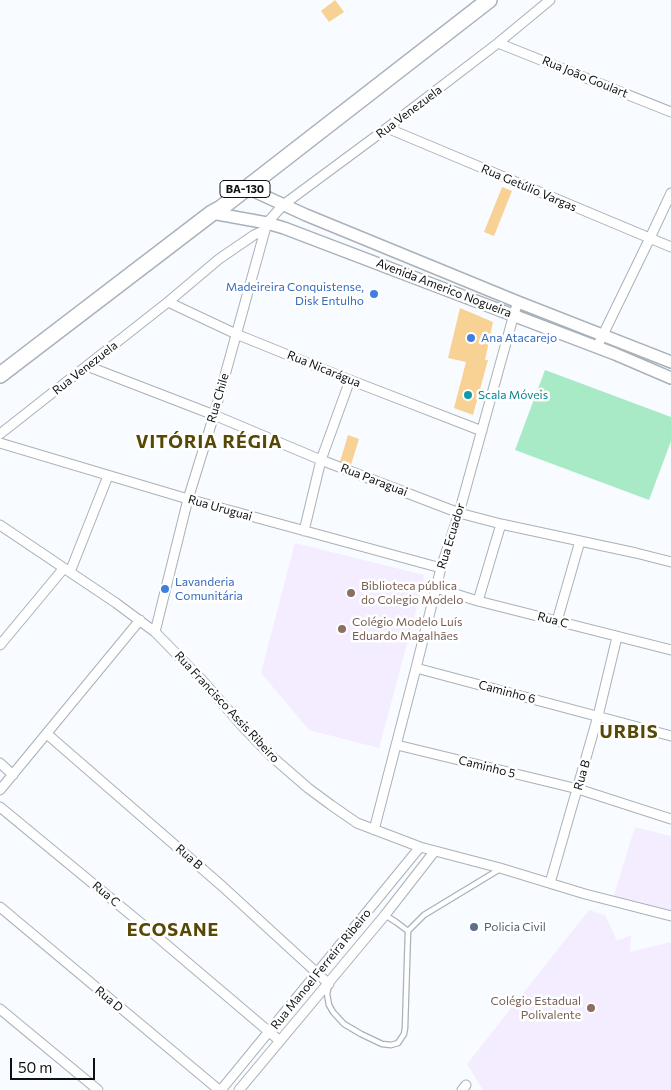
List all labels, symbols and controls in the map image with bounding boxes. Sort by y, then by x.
street label: Rua João Goulart [540,53,630,101]
street label: Rua Venezuela [373,83,445,141]
street label: Rua Getúlio Vargas [479,161,579,215]
road number: BA-130 [220,180,270,198]
street label: Avenida Americo Nogueira [374,256,514,320]
place label: Madeireira Conquistense, Disk Entulho [226,280,364,308]
marker: Madeireira Conquistense, Disk Entulho [368,288,380,300]
place label: Ana Atacarejo [481,331,557,345]
marker: Ana Atacarejo [465,332,477,344]
street label: Rua Venezuela [50,338,120,398]
street label: Rua Nicarágua [285,348,363,390]
street label: Rua Chile [204,372,232,424]
place label: Scala Móveis [478,388,548,402]
marker: Scala Móveis [462,389,474,401]
district label: VITÓRIA RÉGIA [134,431,284,453]
street label: Rua Paraguai [338,461,410,499]
street label: Rua Uruguai [186,492,254,524]
street label: Rua Ecuador [434,501,468,571]
place label: Lavanderia Comunitária [175,575,243,603]
place label: Biblioteca pública do Colegio Modelo [361,579,463,607]
marker: Lavanderia Comunitária [159,583,171,595]
marker: Biblioteca pública do Colegio Modelo [345,587,357,599]
street label: Rua C [536,609,570,631]
place label: Colégio Modelo Luís Eduardo Magalhães [352,615,462,643]
marker: Colégio Modelo Luís Eduardo Magalhães [336,623,348,635]
street label: Rua Francisco Assis Ribeiro [172,648,282,766]
street label: Caminho 6 [477,677,537,707]
district label: URBIS [599,721,659,743]
street label: Caminho 5 [457,753,517,781]
street label: Rua B [571,758,593,792]
street label: Rua B [173,841,205,873]
street label: Rua C [89,878,123,910]
street label: Rua Manoel Ferreira Ribeiro [268,906,374,1032]
district label: ECOSANE [126,919,220,941]
place label: Policia Civil [484,920,546,934]
marker: Policia Civil [468,921,480,933]
street label: Rua D [92,983,126,1015]
place label: Colégio Estadual Polivalente [491,994,581,1022]
marker: Colégio Estadual Polivalente [585,1002,597,1014]
scale bar [12,1048,98,1080]
text: 50 m [18,1058,52,1076]

